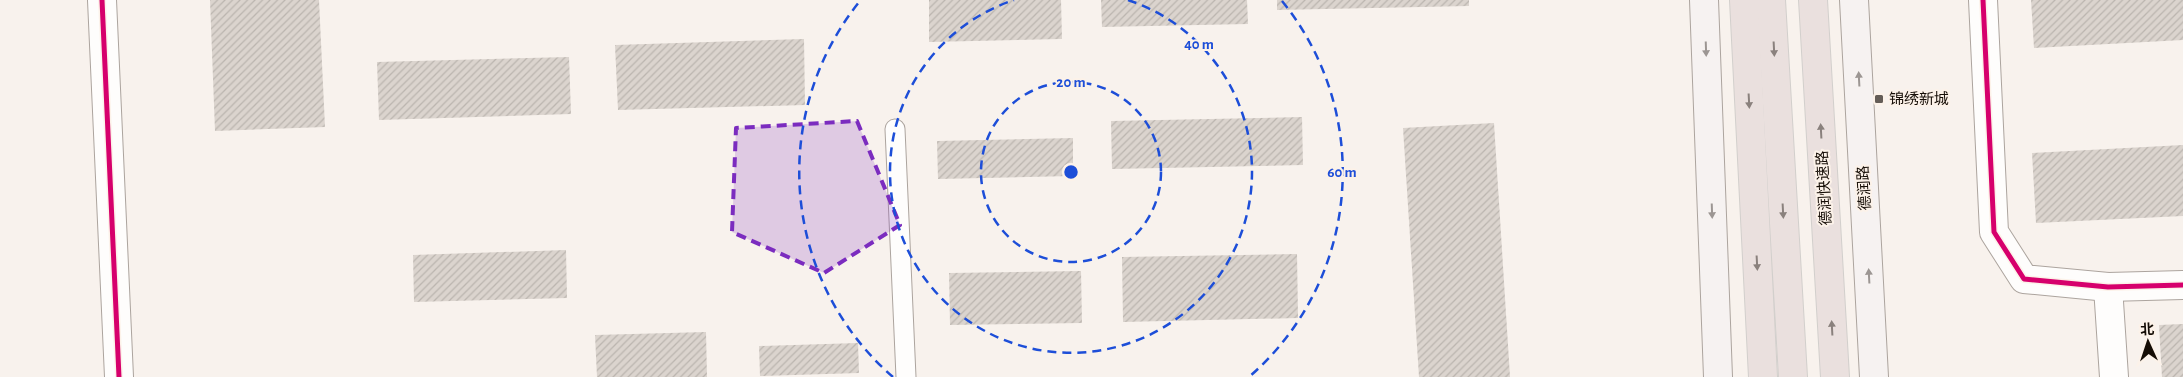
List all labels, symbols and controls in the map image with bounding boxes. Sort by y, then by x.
text: 40 m [1184,37,1214,52]
one-way arrow [1702,41,1710,57]
one-way arrow [1770,41,1778,57]
one-way arrow [1854,70,1862,86]
text: 20 m [1056,75,1086,90]
place label: 锦绣新城 [1889,91,1949,107]
one-way arrow [1745,93,1753,109]
marker: 锦绣新城 [1873,93,1885,105]
one-way arrow [1816,123,1824,139]
street label: 德润快速路 [1813,150,1834,226]
centre of rings [1062,163,1080,181]
text: 60 m [1327,165,1357,180]
street label: 德润路 [1854,165,1873,211]
one-way arrow [1708,203,1716,219]
one-way arrow [1780,203,1788,219]
one-way arrow [1754,256,1762,272]
one-way arrow [1865,268,1873,284]
north arrow [2123,317,2173,367]
one-way arrow [1828,320,1836,336]
text: 北 [2140,322,2155,337]

